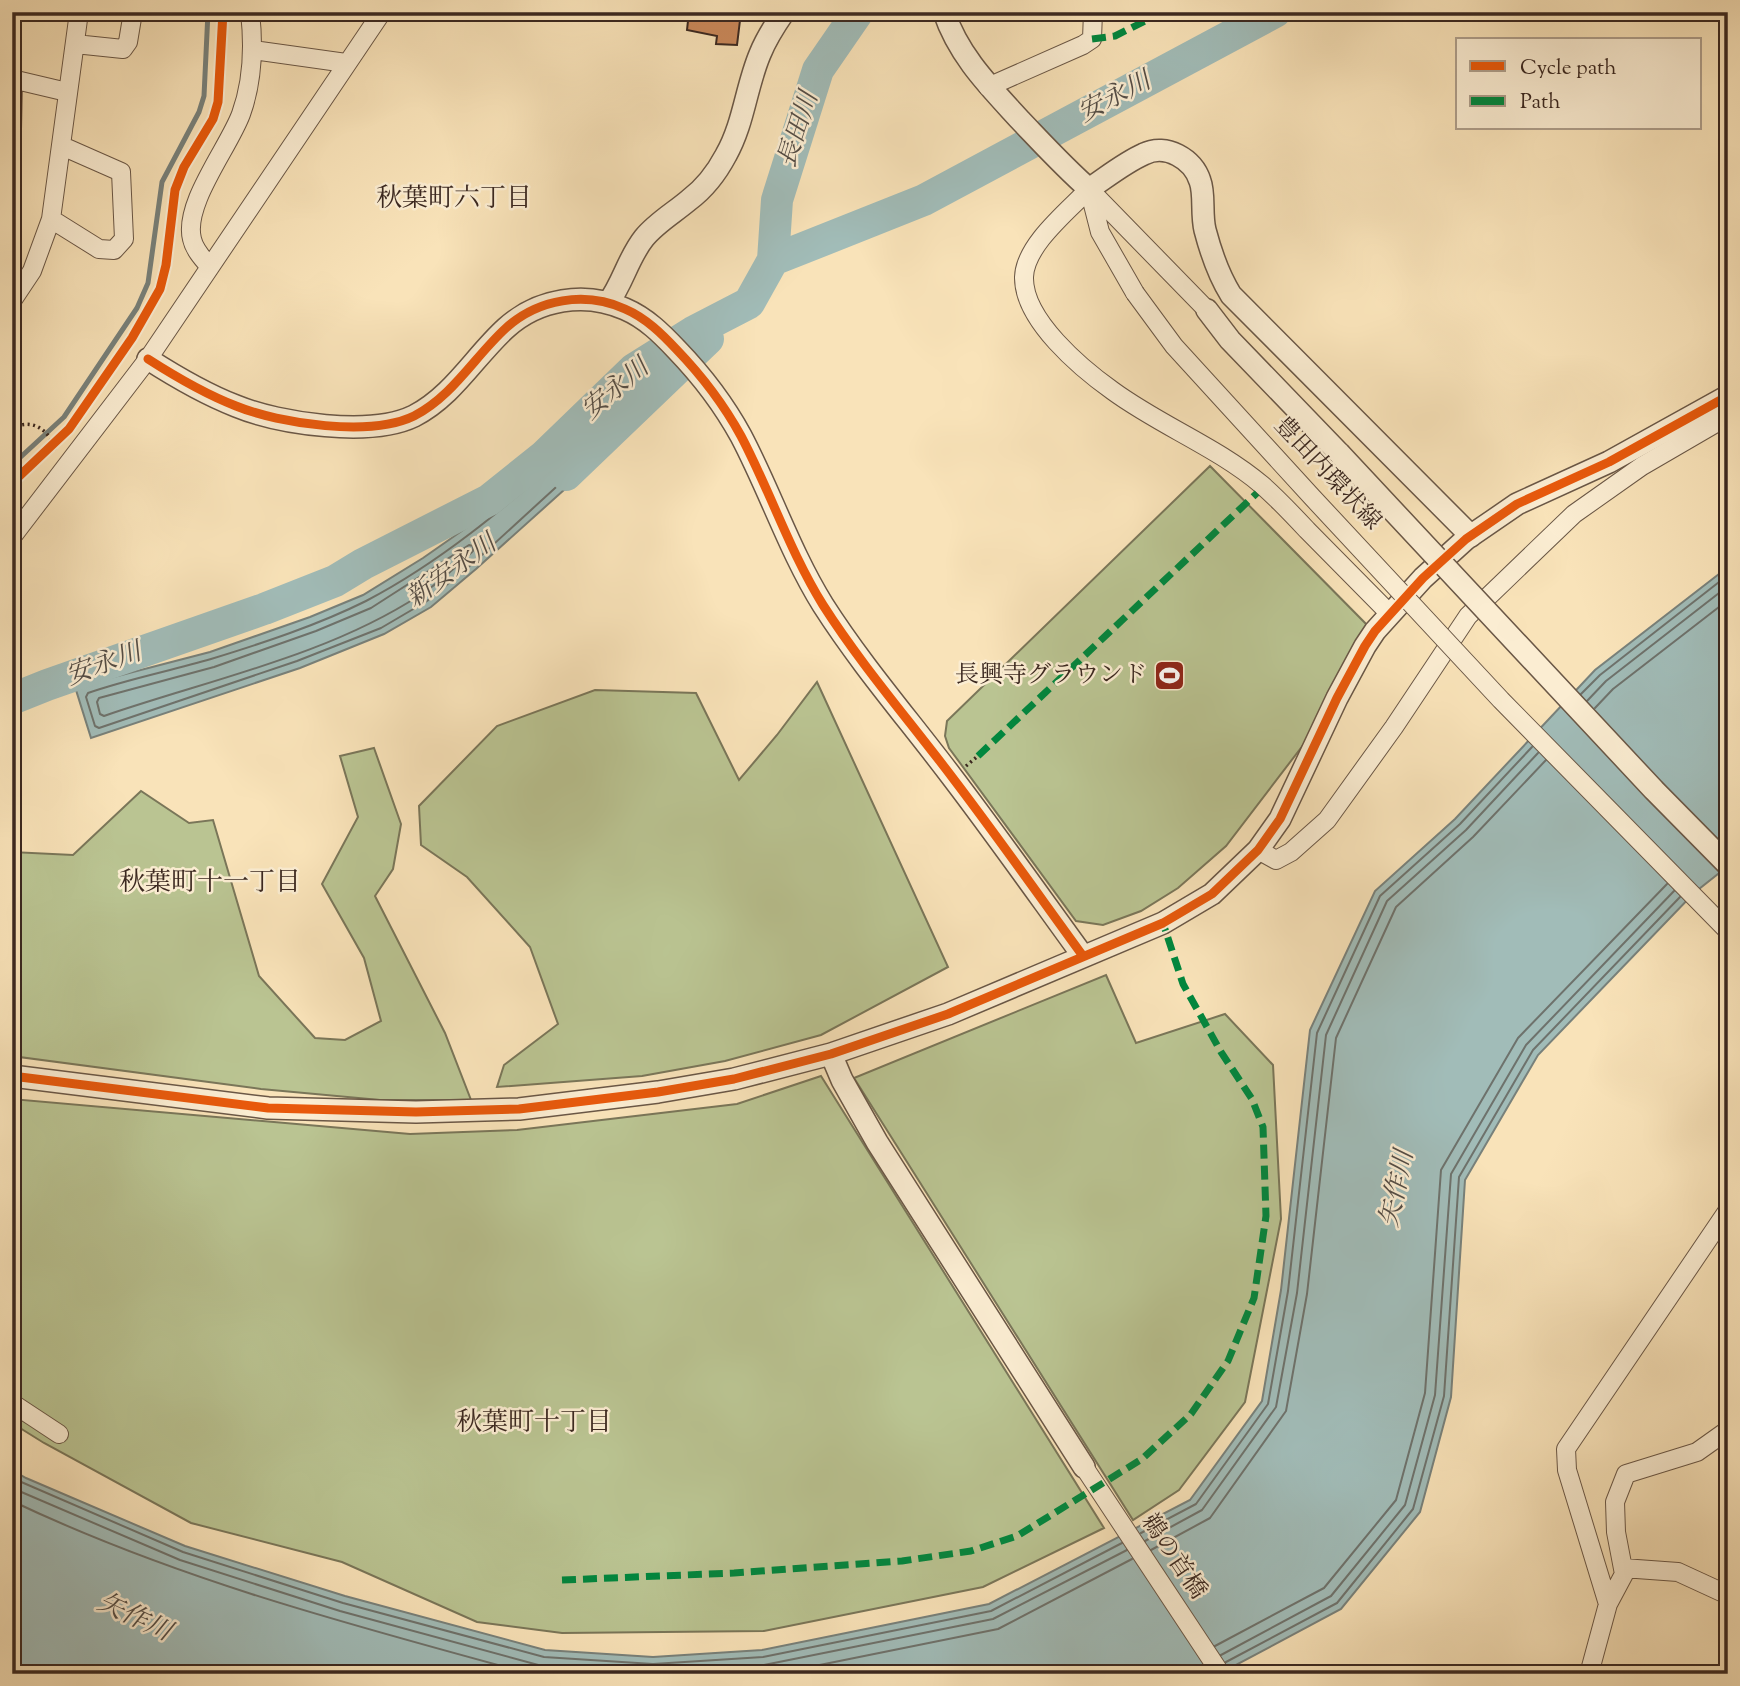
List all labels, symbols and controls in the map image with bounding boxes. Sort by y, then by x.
legend [1456,38,1702,130]
text: Cycle path [1520,54,1617,84]
water label: 安永川 [1072,62,1161,133]
water label: 長田川 [769,84,830,173]
text: Path [1520,88,1561,118]
district label: 秋葉町六丁目 [376,181,532,218]
water label: 安永川 [574,349,660,429]
street label: 豊田内環状線 [1265,410,1389,538]
water label: 新安永川 [399,525,507,618]
water label: 安永川 [61,633,150,696]
place label: 長興寺グラウンド [955,659,1147,693]
sports icon: 長興寺グラウンド [1153,659,1187,693]
district label: 秋葉町十一丁目 [119,865,301,902]
water label: 矢作川 [1372,1144,1425,1231]
district label: 秋葉町十丁目 [456,1405,612,1442]
street label: 鵜の首橋 [1132,1508,1214,1606]
water label: 矢作川 [91,1585,180,1653]

